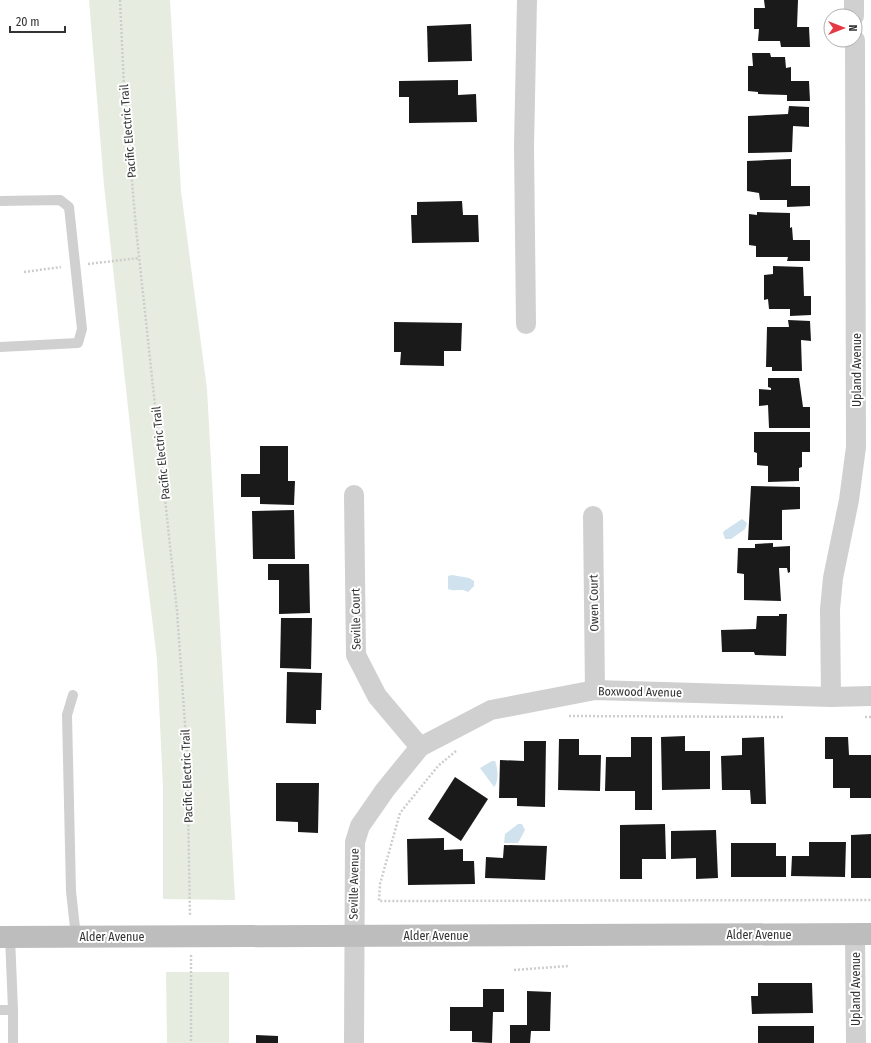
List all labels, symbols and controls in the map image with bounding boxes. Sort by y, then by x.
scale bar [10,8,65,34]
north arrow [823,8,863,48]
text: 20 m [16,15,40,29]
text: N [846,25,859,31]
street label: Pacific Electric Trail [117,84,139,178]
street label: Upland Avenue [850,333,864,407]
street label: Pacific Electric Trail [149,406,173,500]
street label: Owen Court [587,574,601,632]
street label: Seville Court [348,588,364,650]
street label: Boxwood Avenue [598,684,682,700]
street label: Pacific Electric Trail [178,729,196,823]
street label: Seville Avenue [346,848,362,920]
street label: Alder Avenue [727,928,791,942]
street label: Alder Avenue [404,929,468,943]
street label: Alder Avenue [80,930,144,944]
street label: Upland Avenue [849,952,863,1026]

